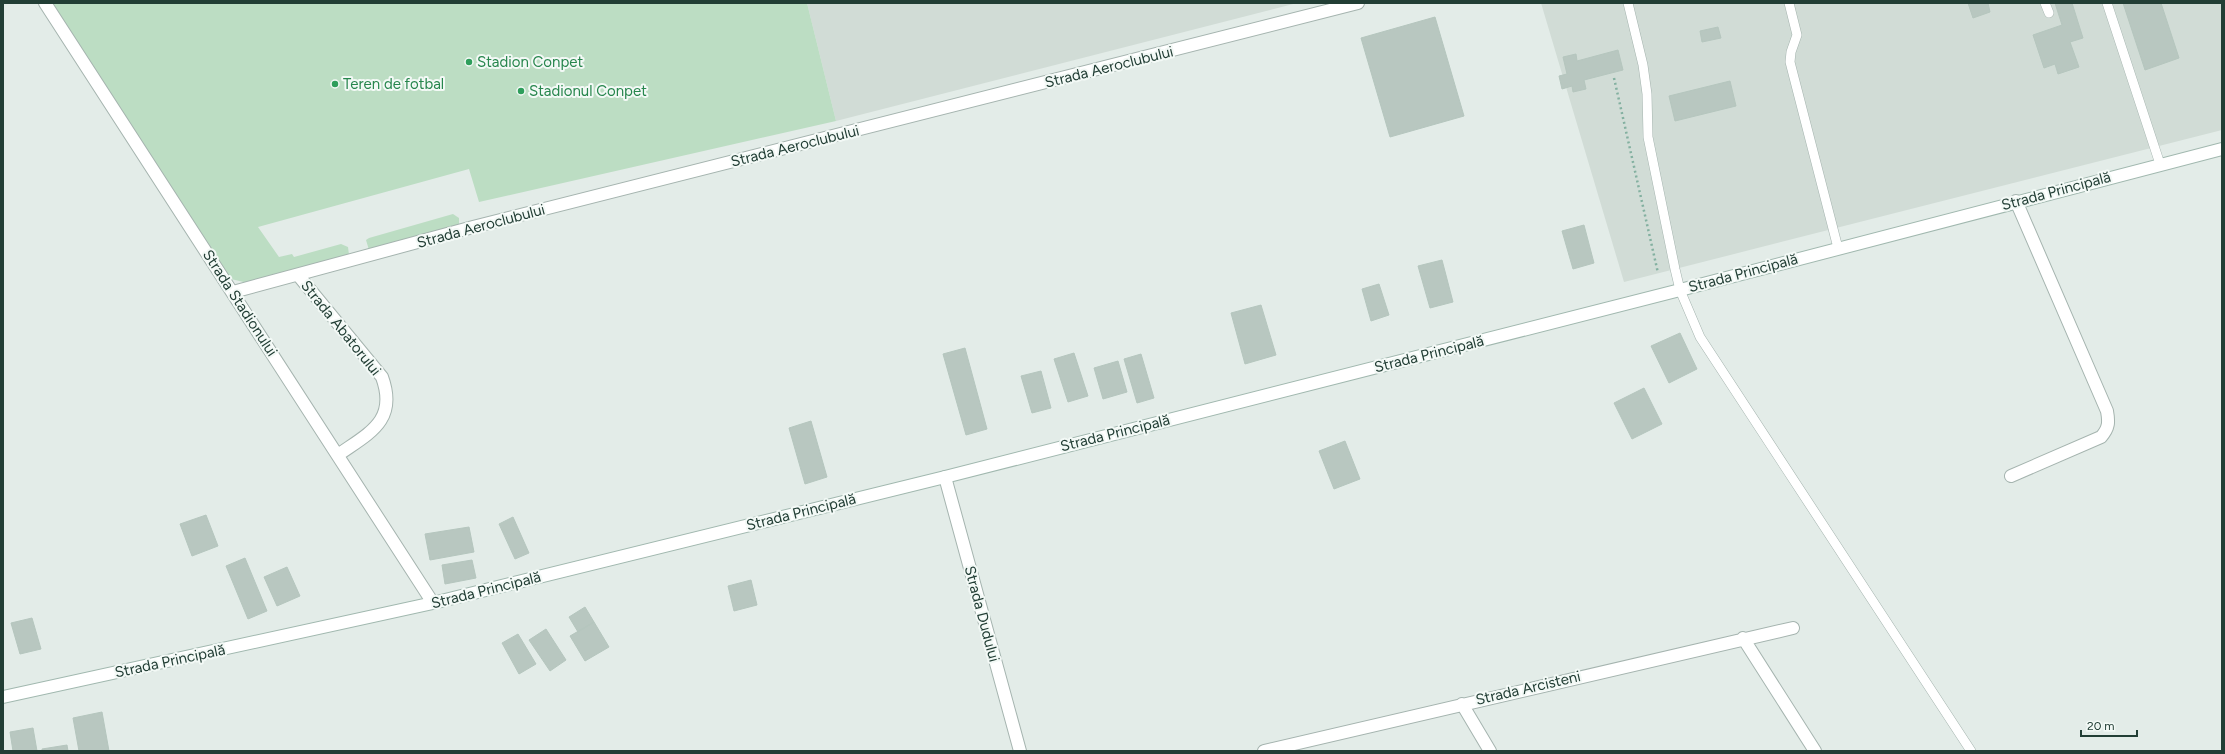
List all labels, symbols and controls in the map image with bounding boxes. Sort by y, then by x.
street label: Strada Aeroclubului [1043,42,1175,92]
place label: Stadion Conpet [477,53,583,71]
marker: Stadion Conpet [464,57,474,67]
place label: Teren de fotbal [343,75,444,93]
marker: Teren de fotbal [330,79,340,89]
place label: Stadionul Conpet [529,82,647,100]
marker: Stadionul Conpet [516,86,526,96]
street label: Strada Aeroclubului [729,121,861,171]
street label: Strada Principală [1999,168,2113,214]
street label: Strada Aeroclubului [415,200,547,252]
street label: Strada Stadionului [199,246,281,360]
street label: Strada Principală [1686,250,1800,296]
street label: Strada Abatorului [297,277,385,379]
street label: Strada Principală [1372,332,1486,376]
street label: Strada Principală [1058,411,1172,455]
street label: Strada Principală [744,490,858,534]
street label: Strada Dudului [961,564,1003,664]
street label: Strada Principală [429,568,543,612]
street label: Strada Principală [113,641,227,681]
street label: Strada Arcisteni [1474,667,1582,709]
scale bar [2081,712,2137,738]
text: 20 m [2087,719,2115,733]

